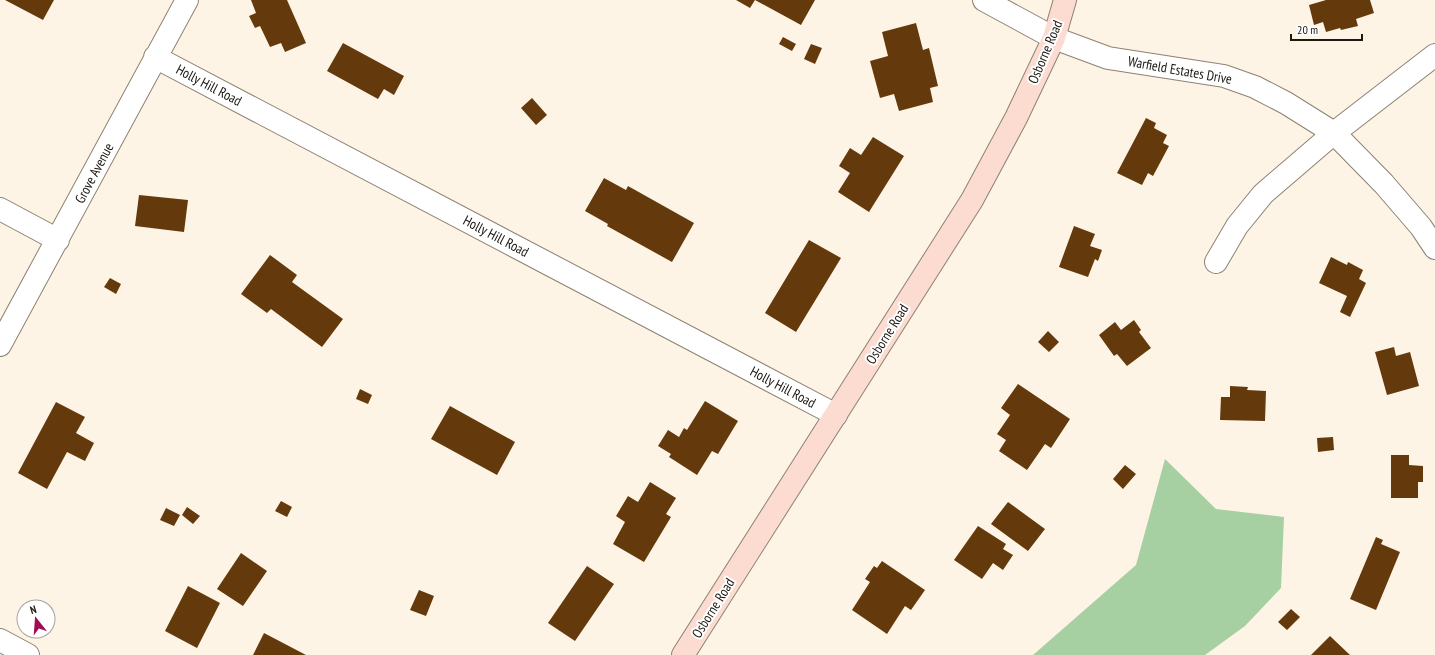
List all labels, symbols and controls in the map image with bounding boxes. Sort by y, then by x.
scale bar [1291,16,1362,42]
street label: Osborne Road [1024,18,1066,86]
text: 20 m [1297,22,1318,37]
street label: Warfield Estates Drive [1127,52,1234,88]
street label: Holly Hill Road [173,60,245,110]
street label: Grove Avenue [71,140,118,206]
street label: Holly Hill Road [460,211,532,261]
street label: Osborne Road [862,301,912,367]
street label: Holly Hill Road [747,362,819,412]
street label: Osborne Road [688,575,738,641]
north arrow [16,599,56,639]
text: N [28,602,38,617]

